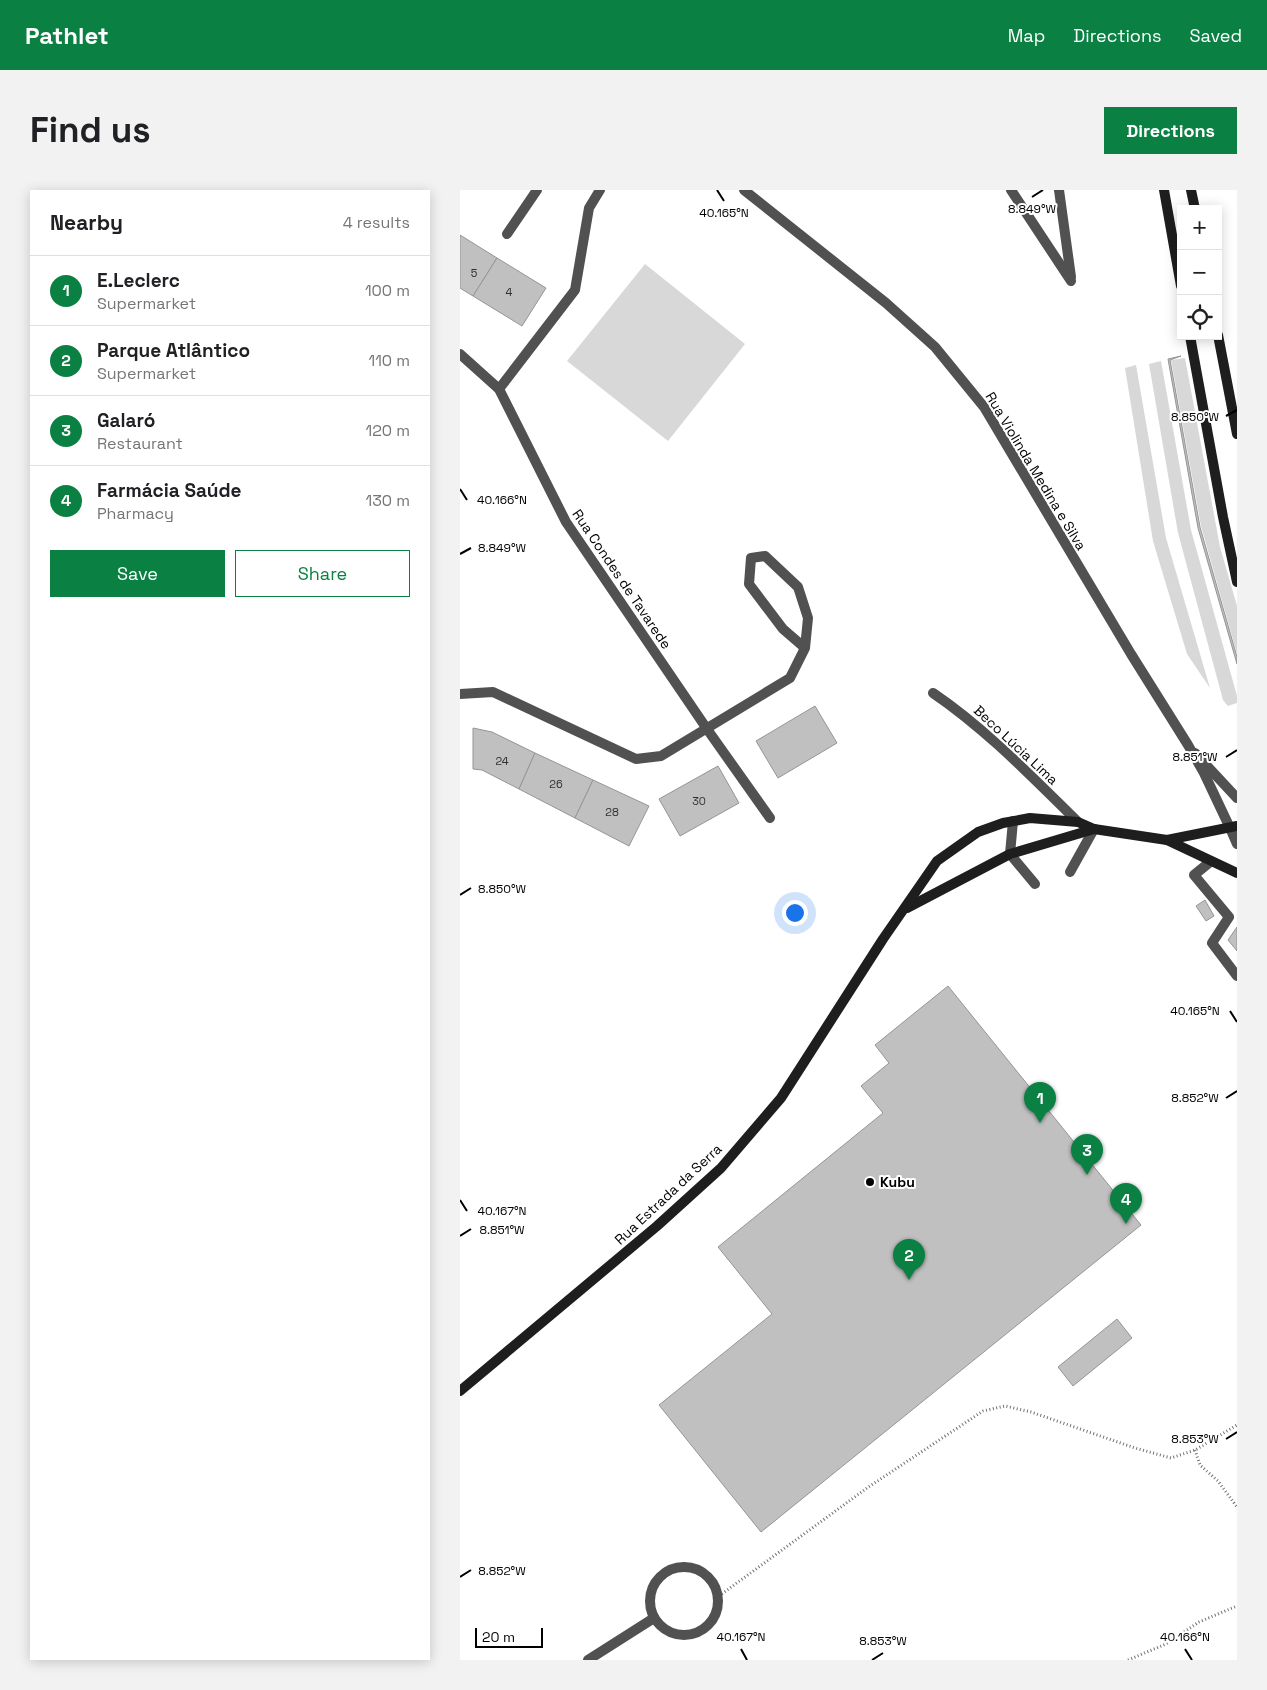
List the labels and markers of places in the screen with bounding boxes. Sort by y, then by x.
pin: 1 [1024,1082,1056,1123]
pin: 3 [1071,1134,1103,1175]
place label: Kubu [880,1173,915,1191]
marker: Kubu [864,1176,876,1188]
pin: 4 [1110,1183,1142,1224]
pin: 2 [893,1239,925,1280]

